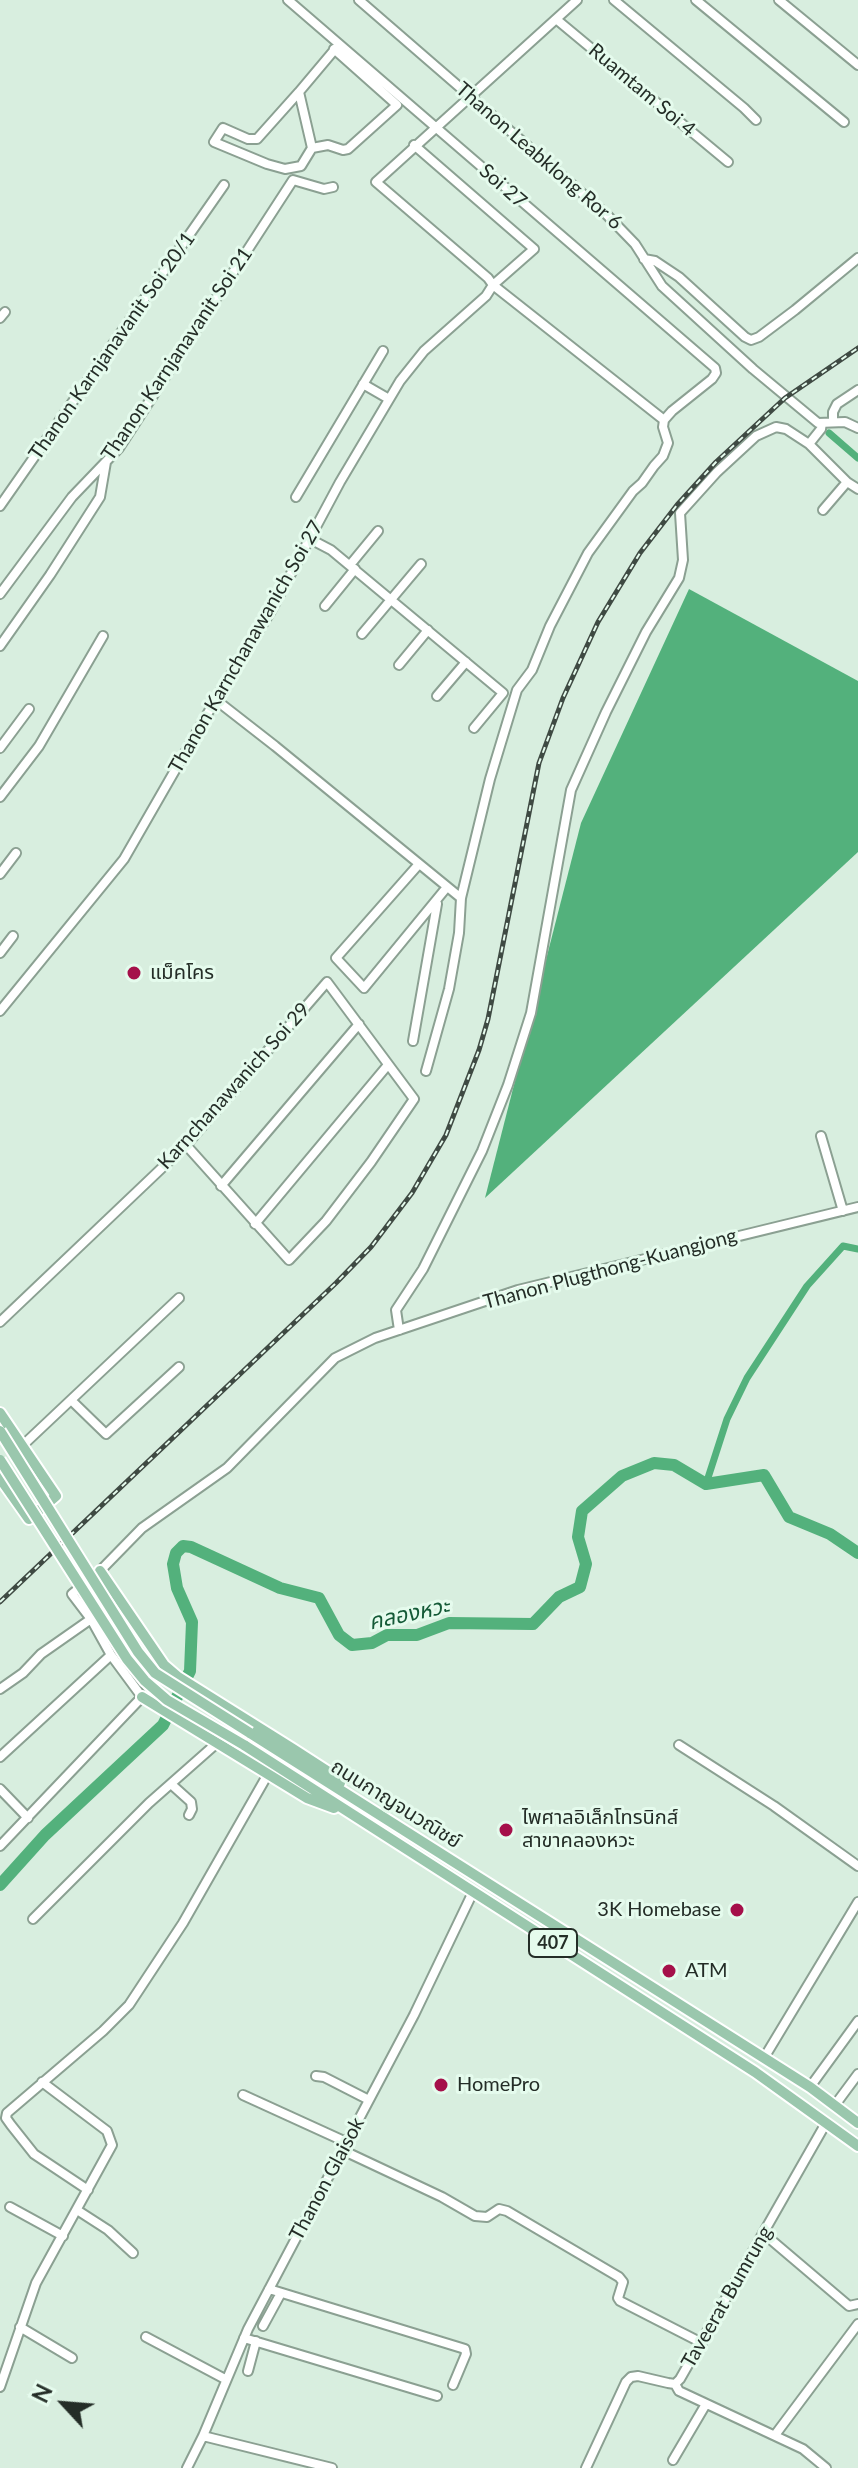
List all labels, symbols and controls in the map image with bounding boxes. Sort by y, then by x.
street label: Ruamtam Soi 4 [584,38,700,142]
street label: Thanon Leabklong Ror 6 [451,77,627,235]
street label: Soi 27 [474,159,532,213]
street label: Thanon Karnjanavanit Soi 20/1 [24,227,200,465]
street label: Thanon Karnjanavanit Soi 21 [97,243,257,465]
street label: Thanon Karnchanawanich Soi 27 [164,517,328,777]
place label: แม็คโคร [150,961,214,985]
marker: แม็คโคร [125,964,143,982]
street label: Karnchanawanich Soi 29 [153,998,315,1174]
street label: Thanon Plugthong-Kuangjong [481,1224,739,1314]
water label: คลองหวะ [366,1593,452,1635]
street label: ถนนกาญจนวณิชย์ [327,1754,465,1854]
place label: ไพศาลอิเล็กโทรนิกส์ สาขาคลองหวะ [522,1806,678,1853]
marker: ไพศาลอิเล็กโทรนิกส์ สาขาคลองหวะ [497,1821,515,1839]
place label: 3K Homebase [597,1898,721,1922]
marker: 3K Homebase [728,1901,746,1919]
road number: 407 [529,1929,577,1957]
place label: ATM [685,1959,728,1983]
marker: ATM [660,1962,678,1980]
place label: HomePro [457,2073,540,2097]
marker: HomePro [432,2076,450,2094]
street label: Thanon Glaisok [285,2113,369,2245]
street label: Taveerat Bumrung [677,2222,777,2372]
north arrow [24,2364,104,2444]
text: N [26,2380,58,2407]

